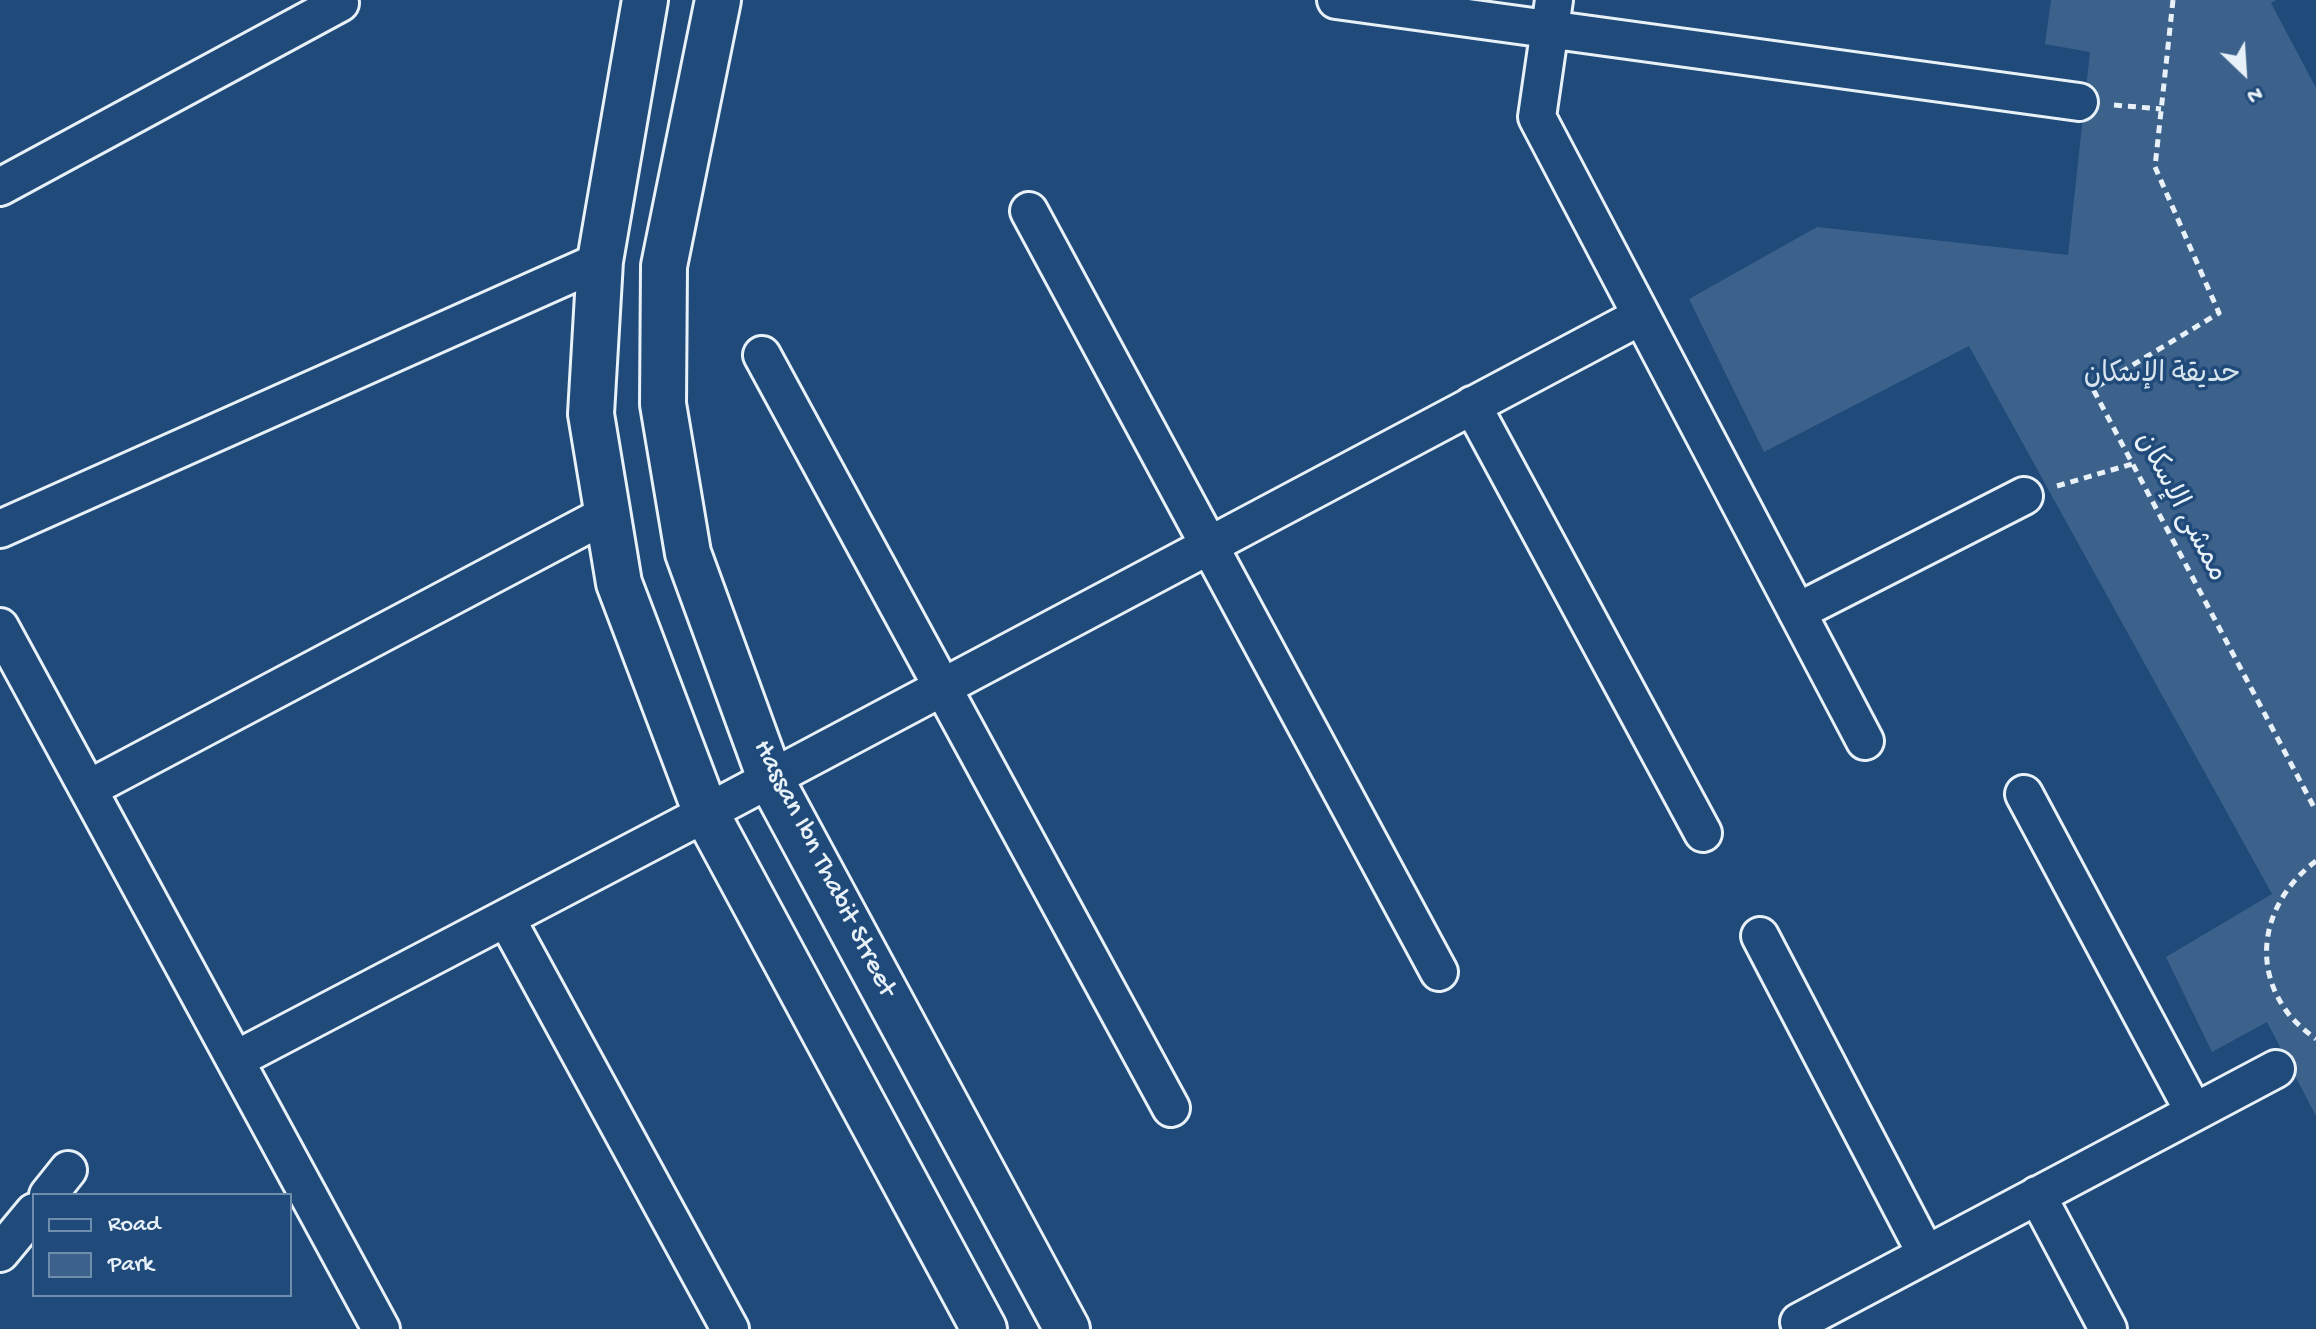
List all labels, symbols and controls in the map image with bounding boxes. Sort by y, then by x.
north arrow [2204,32,2284,112]
text: N [2242,79,2266,109]
park label: حديقة الإسكان [2084,360,2240,394]
street label: ممشى الإسكان [2126,428,2232,588]
street label: Hassan Ibn Thabit Street [744,735,902,1003]
legend [32,1193,292,1297]
text: Road [108,1211,160,1240]
text: Park [108,1251,154,1280]

